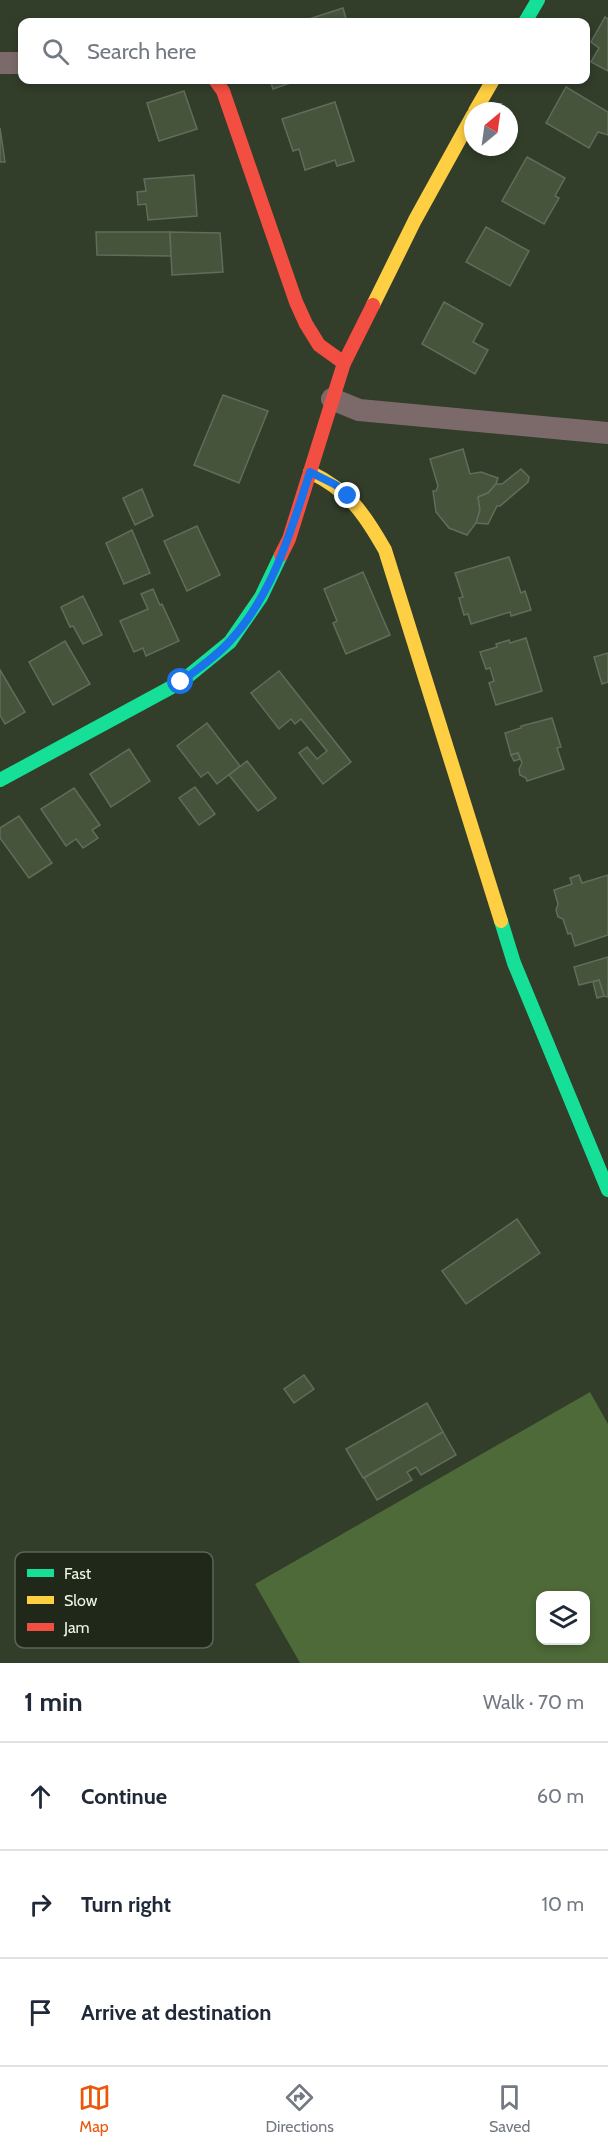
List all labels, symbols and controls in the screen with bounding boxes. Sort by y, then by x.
search box [18,18,590,84]
icon: search [39,35,72,68]
text: Search here [87,38,196,65]
north arrow [464,102,518,156]
route end [334,482,360,508]
route start [167,668,193,694]
legend [15,1552,213,1648]
text: Fast [64,1564,92,1583]
text: Slow [64,1591,98,1610]
map controls [536,1591,590,1645]
button: layers [536,1591,590,1645]
text: Jam [63,1618,90,1637]
text: 1 min [24,1686,83,1718]
text: Walk · 70 m [483,1690,584,1714]
icon: ahead [24,1780,57,1813]
text: Continue [81,1783,167,1810]
text: 60 m [537,1784,584,1808]
icon: right [24,1888,57,1921]
text: Turn right [81,1891,171,1918]
text: 10 m [541,1892,584,1916]
icon: arrive [24,1996,57,2029]
text: Arrive at destination [81,1999,271,2026]
tab: Map [78,2081,111,2136]
tab: Directions [266,2081,334,2136]
tab: Saved [489,2081,530,2136]

